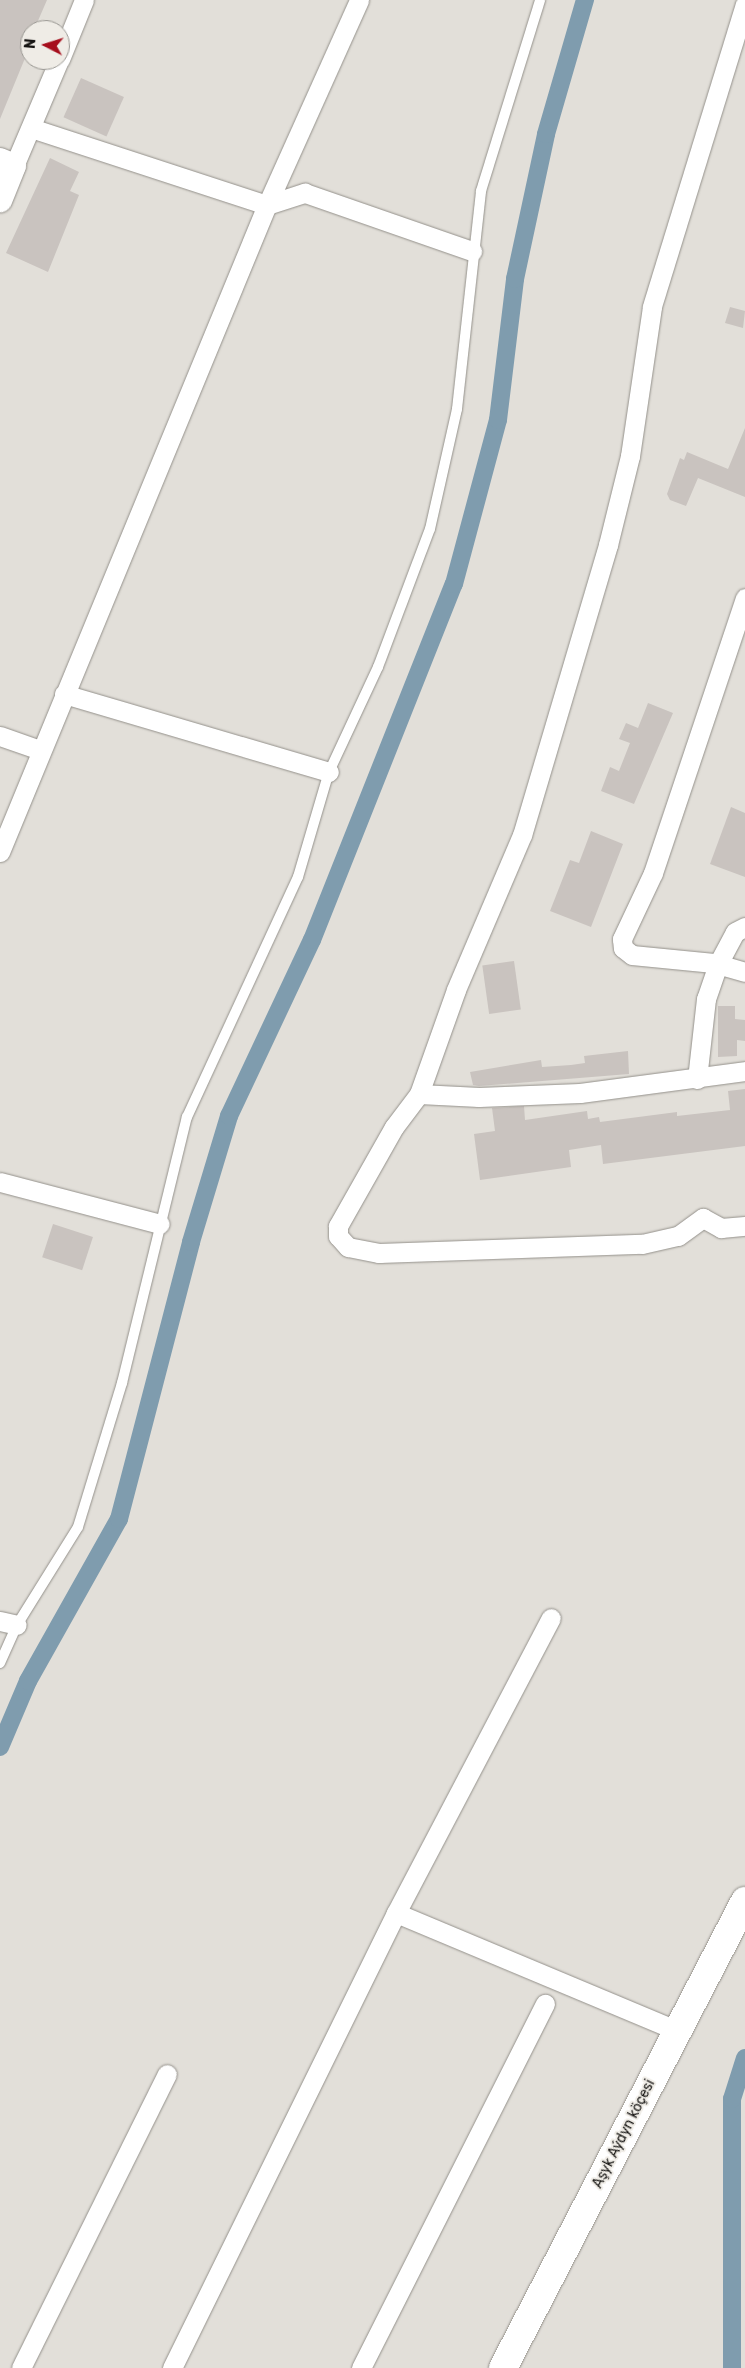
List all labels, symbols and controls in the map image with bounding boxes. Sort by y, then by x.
north arrow [20,20,70,70]
text: N [22,38,39,50]
street label: Aşyk Aýdyn köçesi [589,2077,659,2191]

